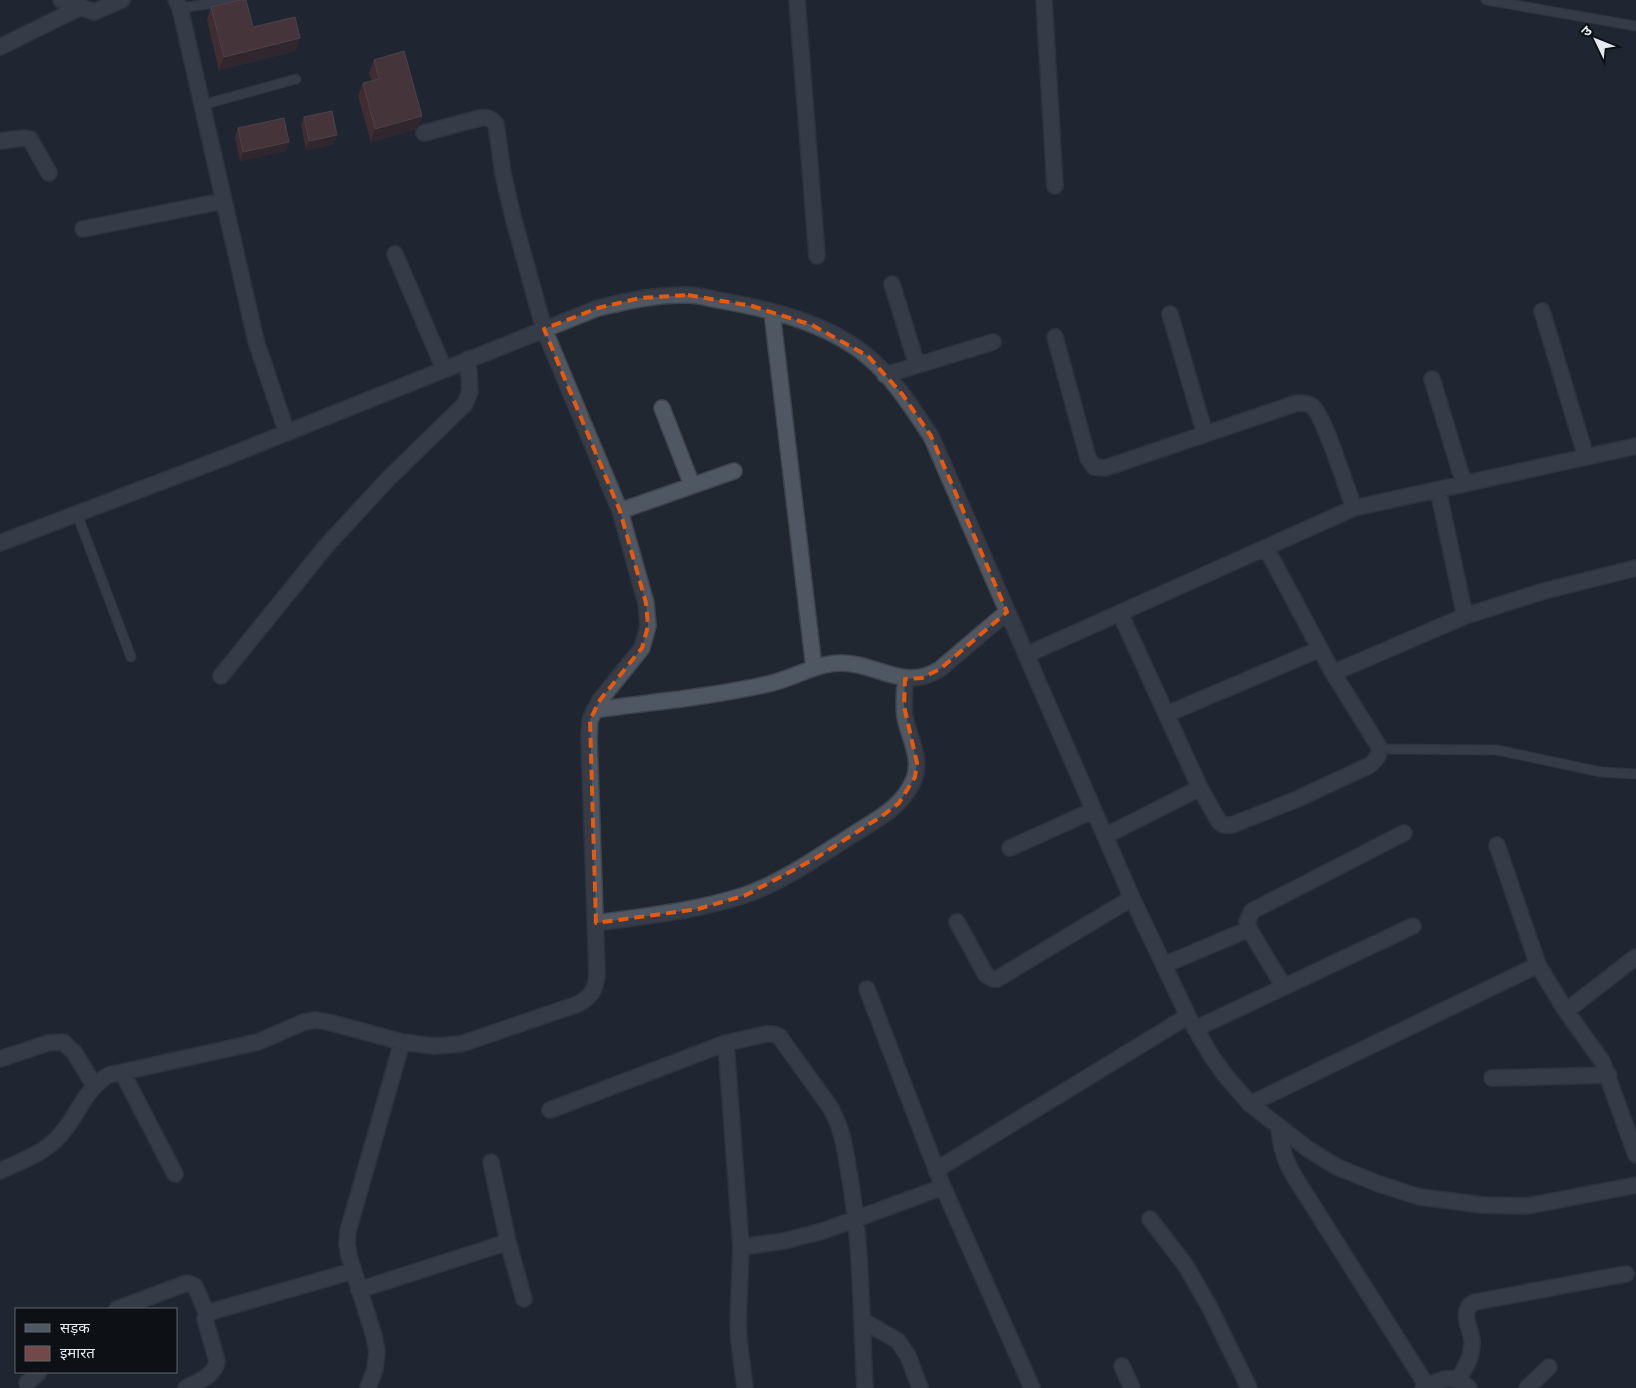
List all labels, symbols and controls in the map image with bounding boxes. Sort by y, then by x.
north arrow [1571,15,1621,65]
text: उ [1578,22,1596,40]
legend [15,1308,178,1373]
text: सड़क [60,1319,90,1337]
text: इमारत [60,1344,95,1362]

